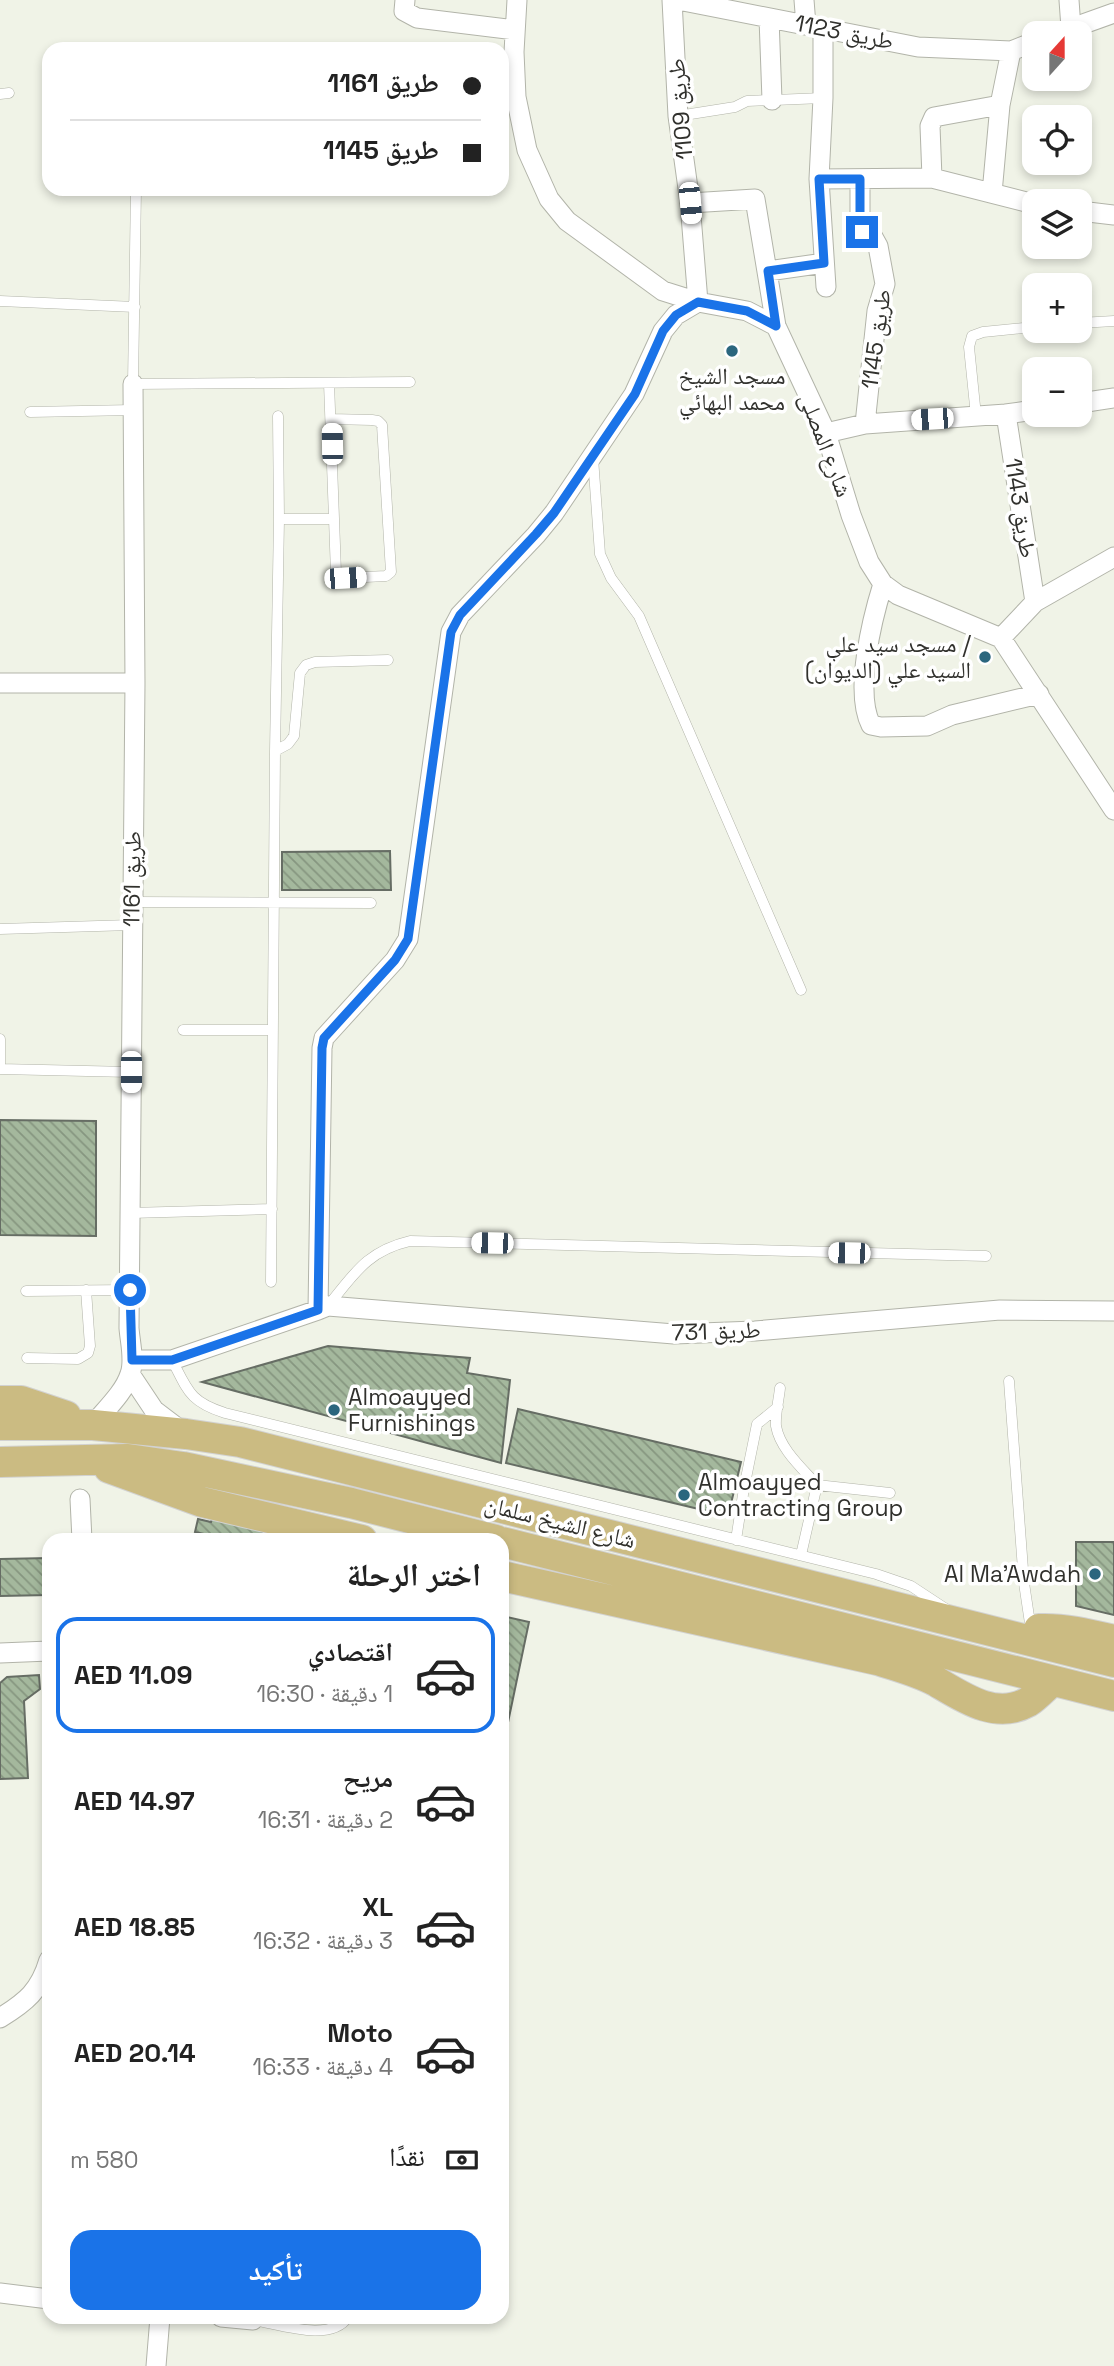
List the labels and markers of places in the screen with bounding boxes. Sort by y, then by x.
marker: مسجد الشيخ محمد البهائي [724,343,740,359]
place label: مسجد الشيخ محمد البهائي [678,361,786,421]
place label: مسجد سيد علي / السيد علي (الديوان) [805,629,971,689]
marker: مسجد سيد علي / السيد علي (الديوان) [977,649,993,665]
place label: Almoayyed Furnishings [348,1382,476,1438]
marker: Almoayyed Furnishings [326,1402,342,1418]
place label: Almoayyed Contracting Group [698,1467,903,1523]
marker: Almoayyed Contracting Group [676,1487,692,1503]
place label: Al Ma'Awdah [944,1559,1081,1589]
marker: Al Ma'Awdah [1087,1566,1103,1582]

